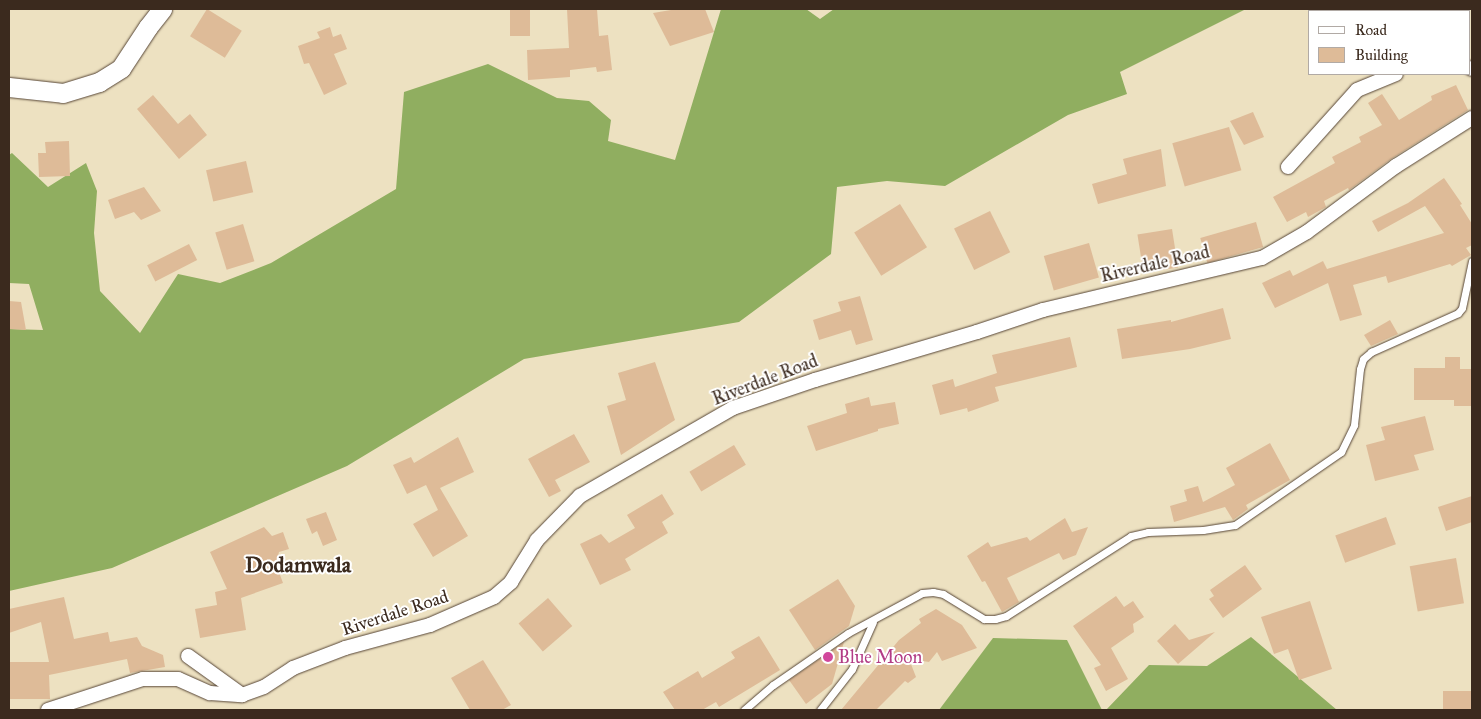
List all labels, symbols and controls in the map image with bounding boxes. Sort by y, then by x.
legend [1308,10,1471,75]
text: Road [1355,21,1387,39]
text: Building [1355,46,1408,64]
street label: Riverdale Road [1098,241,1212,287]
street label: Riverdale Road [709,350,821,410]
district label: Dodamwala [245,552,351,578]
street label: Riverdale Road [339,586,451,640]
place label: Blue Moon [838,646,922,668]
marker: Blue Moon [822,651,834,663]

